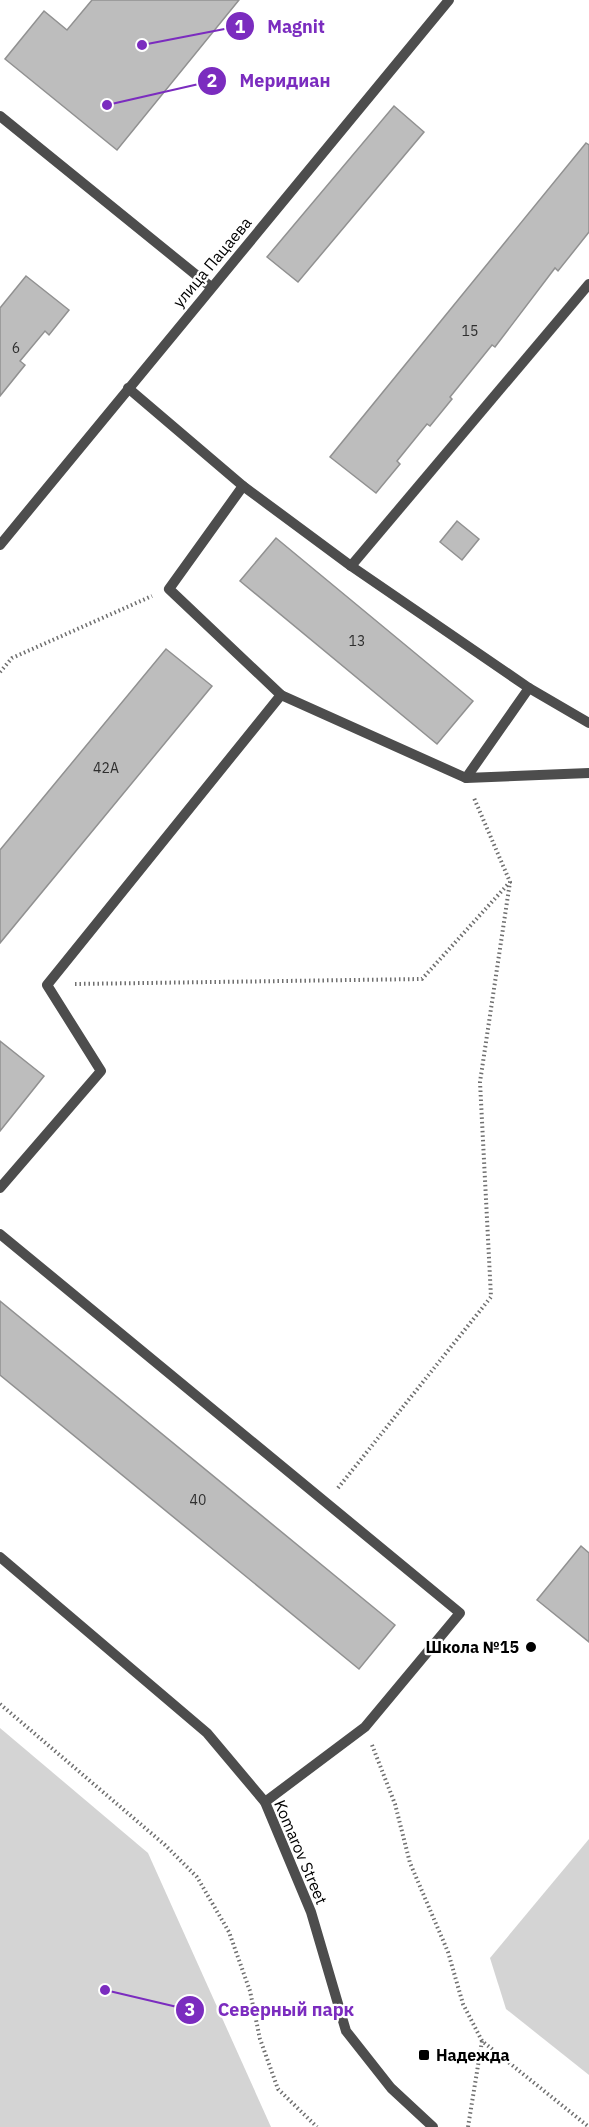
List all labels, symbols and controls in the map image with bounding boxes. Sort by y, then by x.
callout: Magnit [225,8,337,44]
text: 1 [235,15,246,38]
text: Magnit [267,15,325,38]
callout: Меридиан [197,63,342,99]
text: 2 [207,69,217,92]
text: Меридиан [240,69,330,92]
street label: улица Пацаева [168,212,256,311]
house number: 15 [462,322,478,340]
house number: 6 [12,339,20,357]
house number: 13 [349,632,365,650]
house number: 42А [93,759,119,777]
house number: 40 [190,1491,206,1509]
place label: Школа №15 [426,1637,519,1657]
marker: Школа №15 [524,1640,538,1654]
street label: Komarov Street [270,1797,332,1907]
callout: Северный парк [175,1992,366,2028]
text: 3 [185,1998,195,2021]
text: Северный парк [218,1998,354,2021]
place label: Надежда [436,2045,510,2065]
marker: Надежда [417,2048,431,2062]

